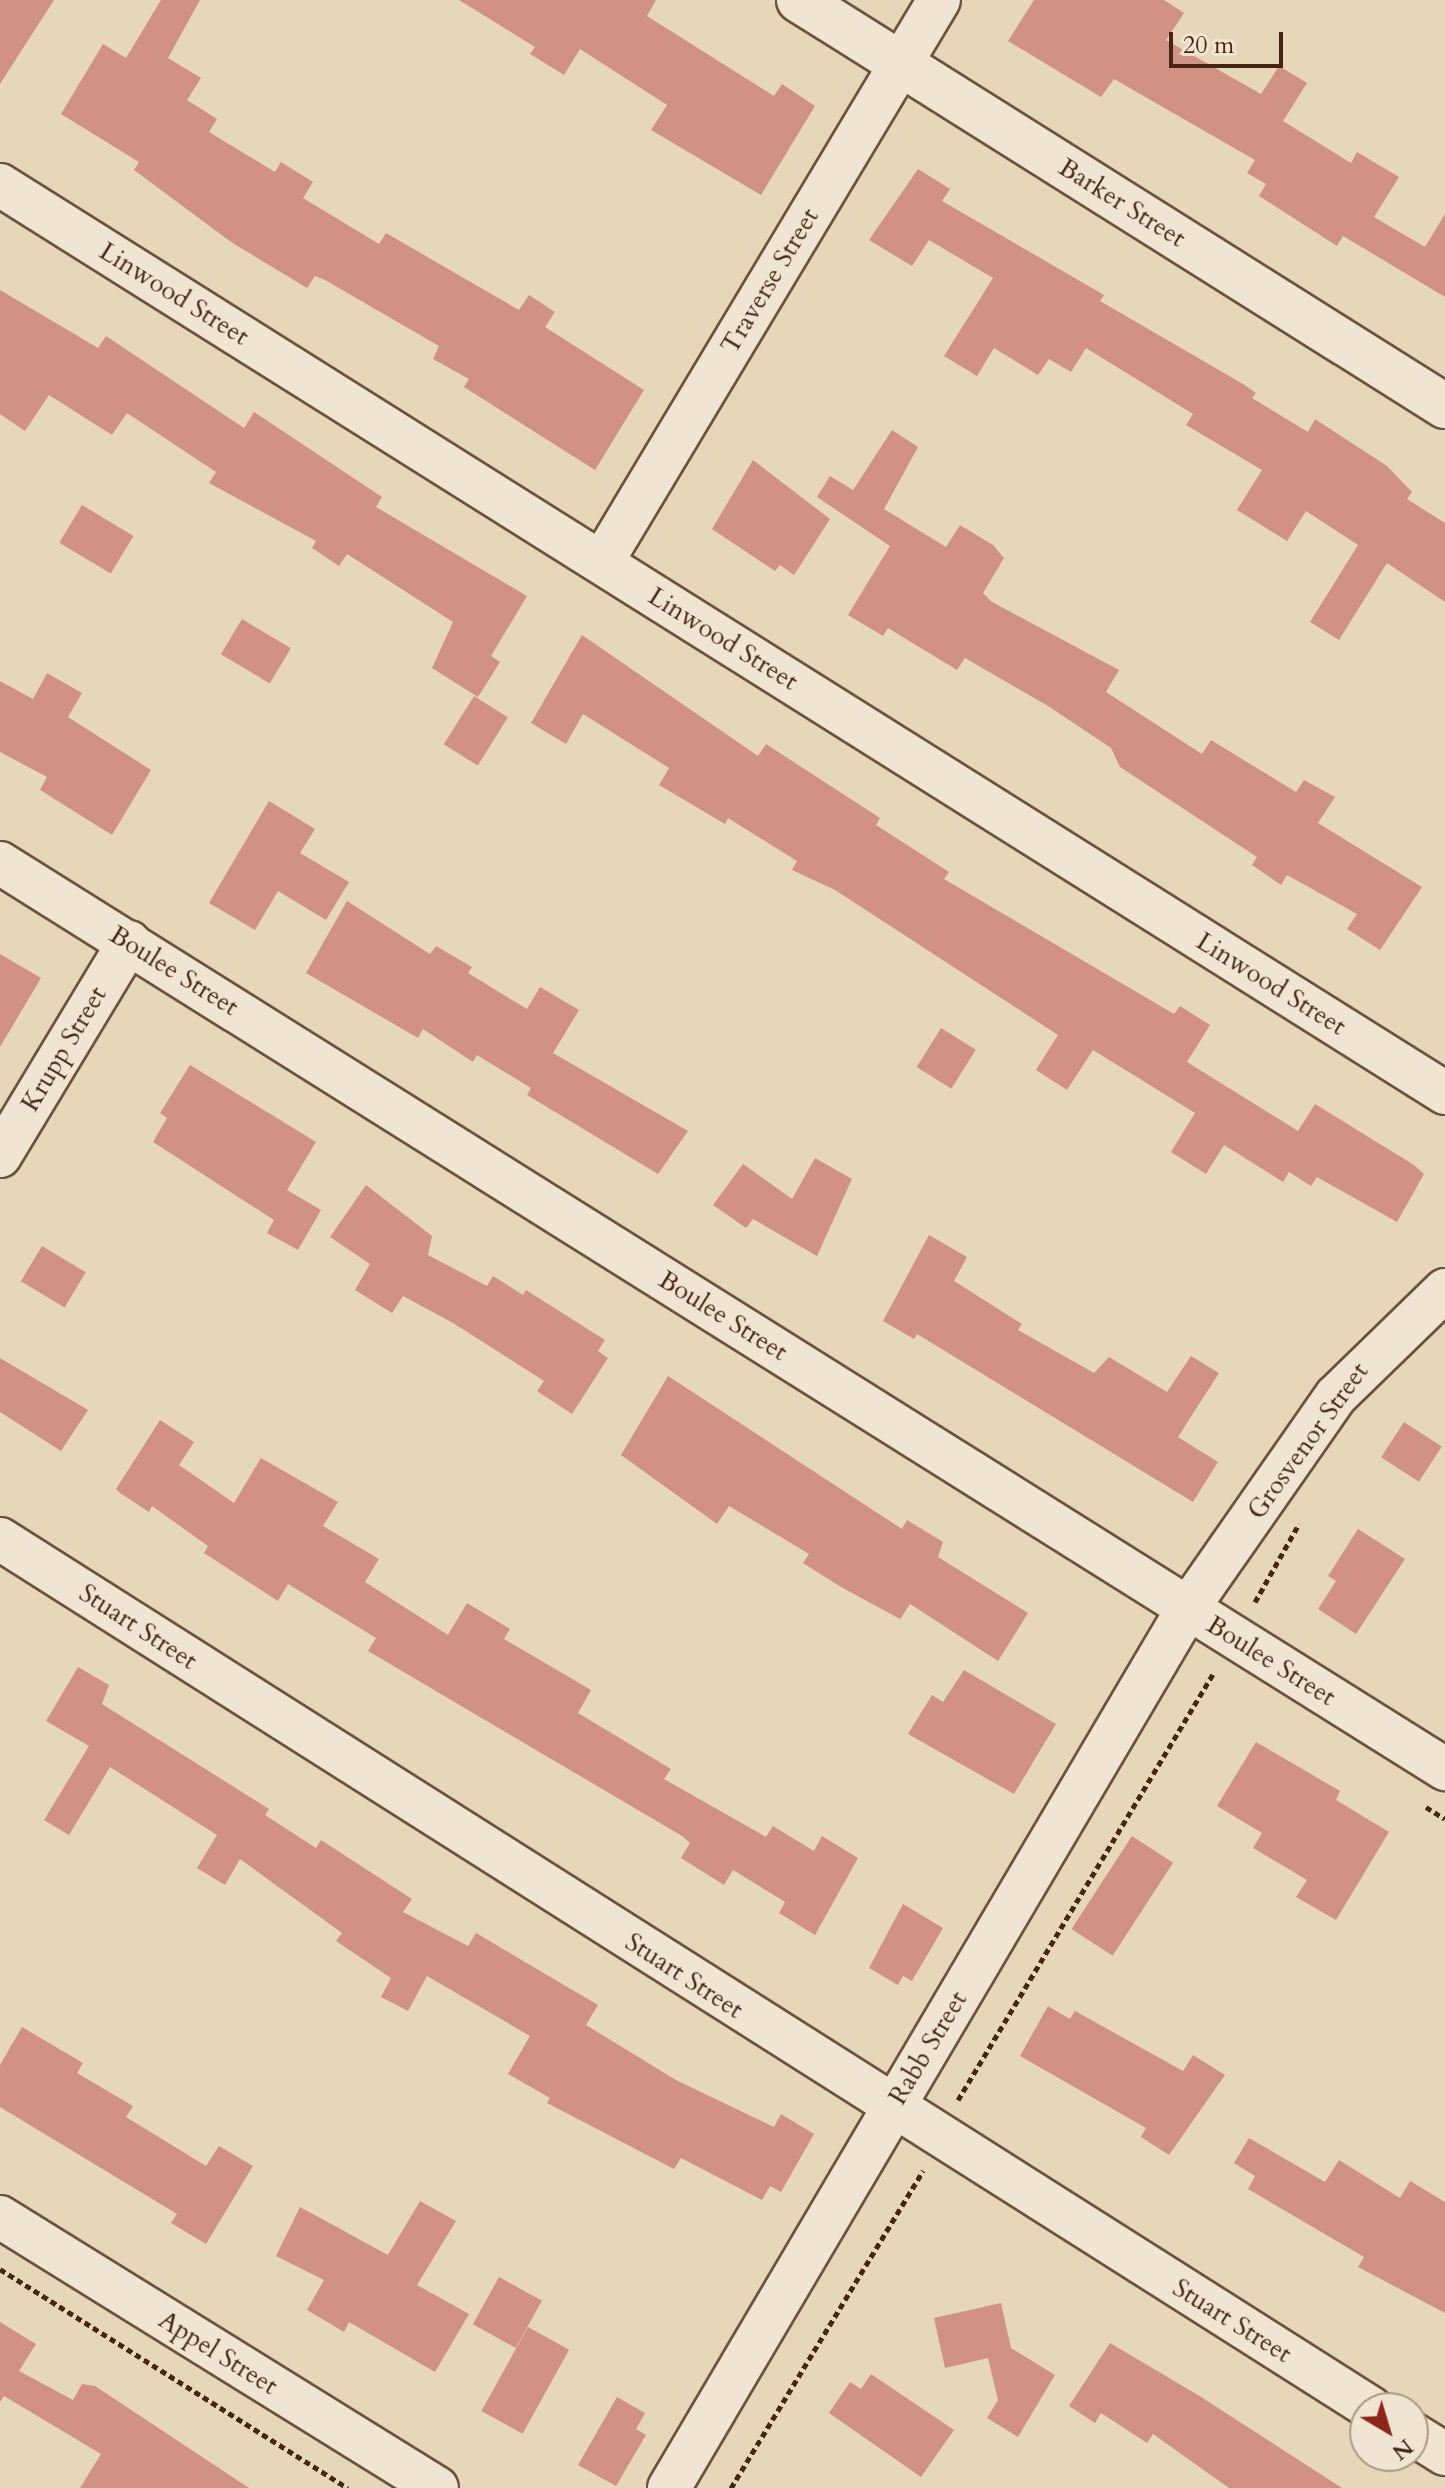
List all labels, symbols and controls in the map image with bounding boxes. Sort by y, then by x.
scale bar [1173,16,1287,66]
text: 20 m [1183,29,1234,62]
street label: Barker Street [1053,152,1191,254]
street label: Traverse Street [714,203,826,359]
street label: Linwood Street [94,236,254,352]
street label: Linwood Street [643,581,803,697]
street label: Boulee Street [104,919,244,1023]
street label: Linwood Street [1191,926,1351,1042]
street label: Krupp Street [14,981,114,1117]
street label: Boulee Street [653,1264,793,1368]
street label: Grosvenor Street [1241,1357,1375,1525]
street label: Stuart Street [73,1577,203,1677]
street label: Boulee Street [1201,1609,1341,1713]
street label: Stuart Street [619,1926,749,2026]
street label: Rabb Street [882,1986,974,2110]
street label: Stuart Street [1167,2272,1297,2370]
street label: Appel Street [153,2304,283,2402]
north arrow [1349,2392,1429,2472]
text: N [1386,2432,1419,2467]

